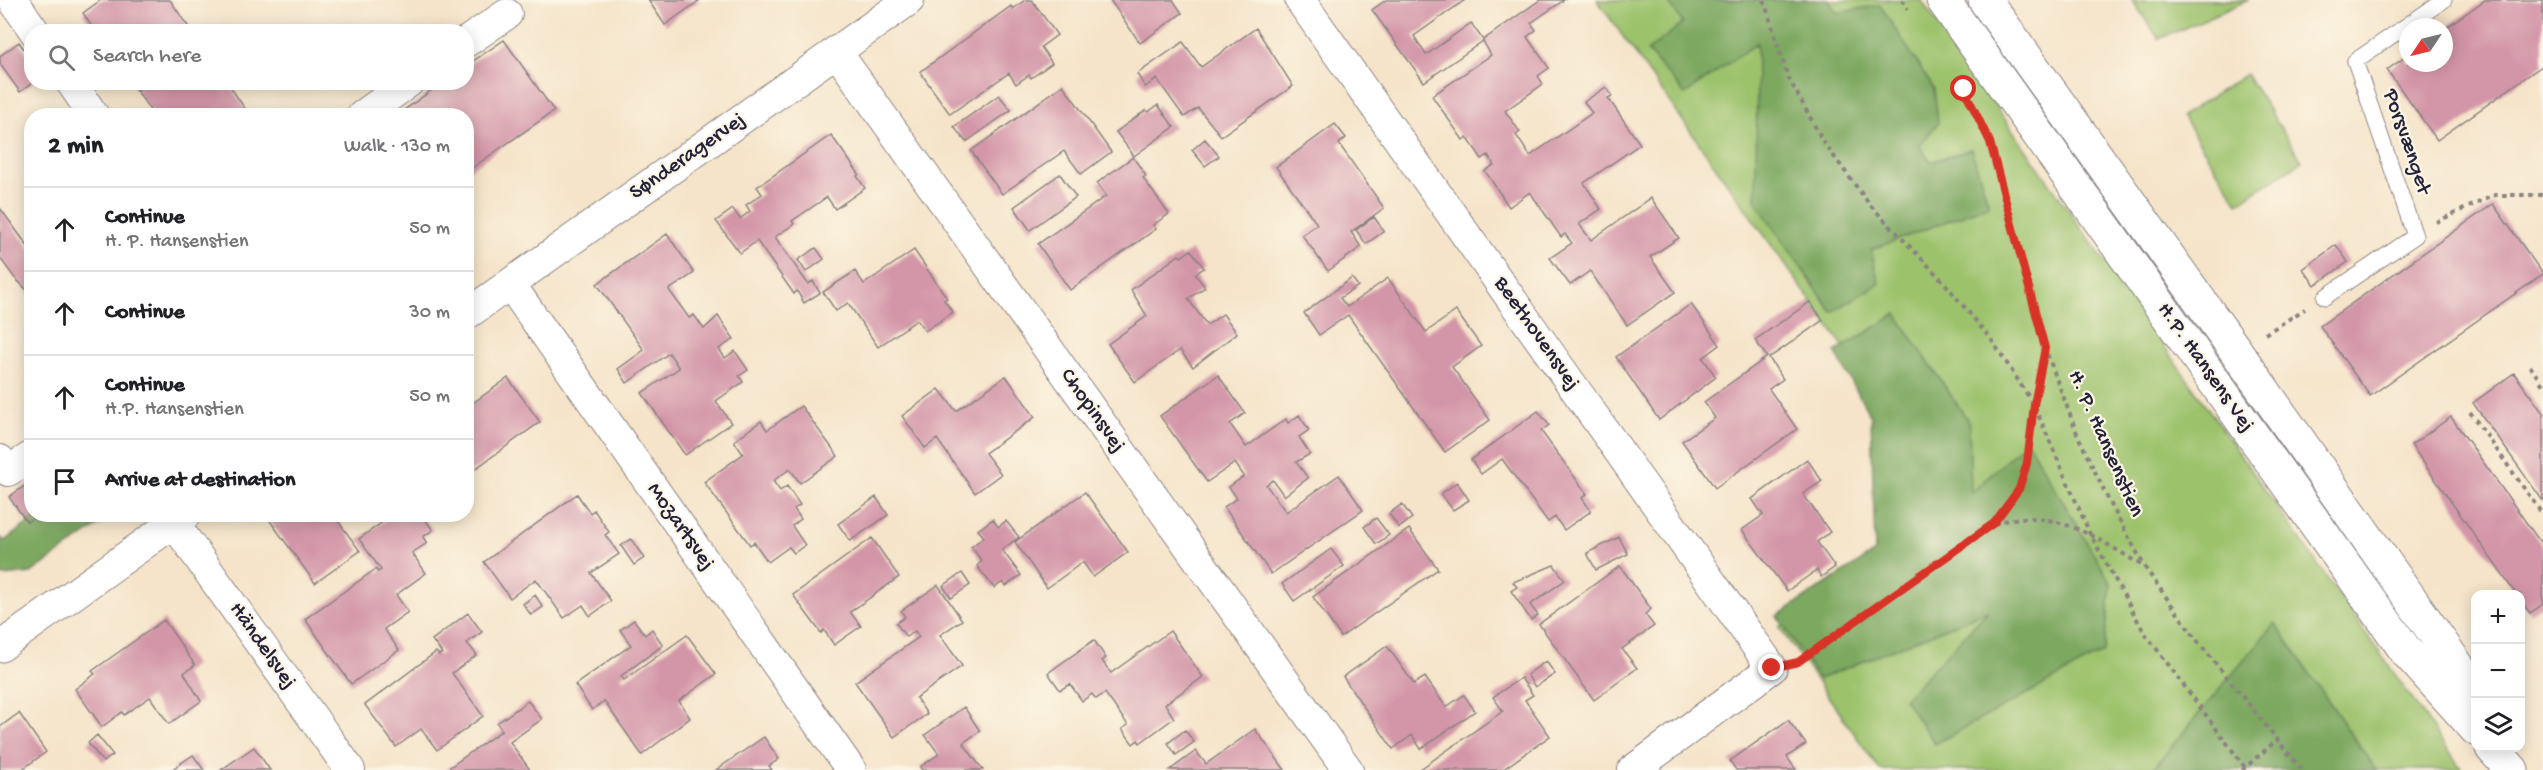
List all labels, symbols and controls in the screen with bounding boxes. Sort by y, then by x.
north arrow [2399,18,2453,72]
search box [24,24,474,90]
icon: search [45,41,78,74]
text: Search here [93,44,201,70]
route start [1950,75,1976,101]
street label: Porsvænget [2376,85,2437,200]
street label: Sønderagervej [625,108,751,206]
text: 2 min [48,132,103,163]
text: Walk · 130 m [344,136,450,159]
text: Continue [105,205,185,231]
icon: ahead [48,213,81,246]
text: 50 m [409,218,450,241]
text: H. P. Hansenstien [105,231,248,254]
street label: Beethovensvej [1487,271,1585,396]
icon: ahead [48,297,81,330]
street label: H.P. Hansens Vej [2151,298,2259,438]
text: Continue [105,300,185,326]
text: 30 m [409,302,450,325]
street label: Chopinsvej [1054,364,1130,458]
street label: H. P. Hansenstien [2061,367,2149,522]
text: Continue [105,373,185,399]
icon: ahead [48,381,81,414]
text: 50 m [409,386,450,409]
text: H.P. Hansenstien [105,399,244,422]
icon: arrive [48,465,81,498]
text: Arrive at destination [105,468,295,494]
street label: Mozartsvej [640,478,720,576]
map controls [2471,590,2525,752]
button: + [2471,590,2525,644]
street label: Händelsvej [223,598,301,694]
button: − [2471,644,2525,698]
route end [1758,654,1784,680]
button: layers [2471,698,2525,752]

